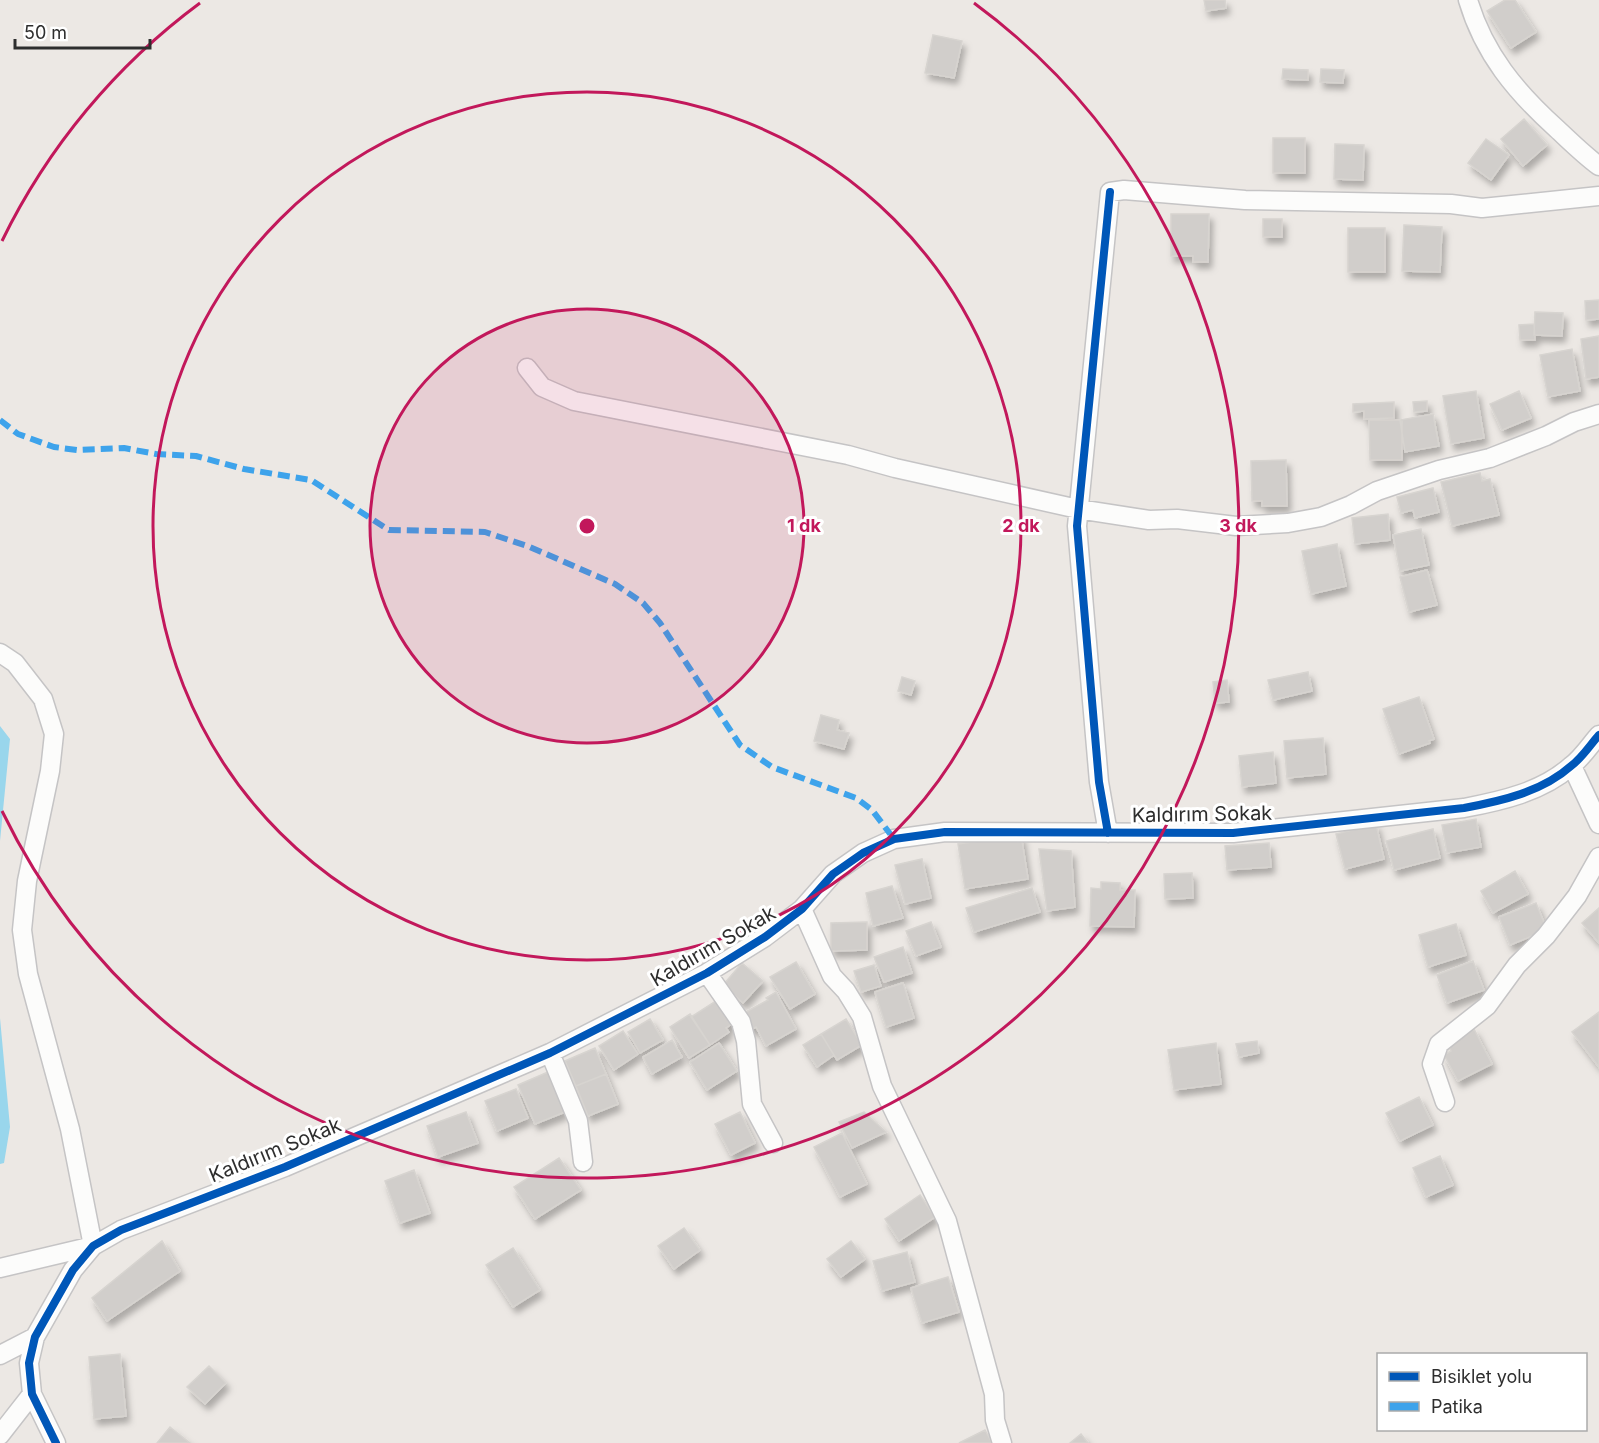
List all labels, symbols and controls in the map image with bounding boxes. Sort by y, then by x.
scale bar [15,12,150,50]
text: 50 m [24,22,67,43]
text: 1 dk [787,515,821,536]
text: 2 dk [1002,515,1040,536]
text: 3 dk [1219,515,1257,536]
centre of rings [577,516,597,536]
street label: Kaldırım Sokak [1132,801,1272,827]
street label: Kaldırım Sokak [646,900,780,992]
street label: Kaldırım Sokak [205,1113,345,1187]
legend [1377,1353,1587,1431]
text: Bisiklet yolu [1431,1366,1532,1387]
text: Patika [1431,1396,1483,1417]

